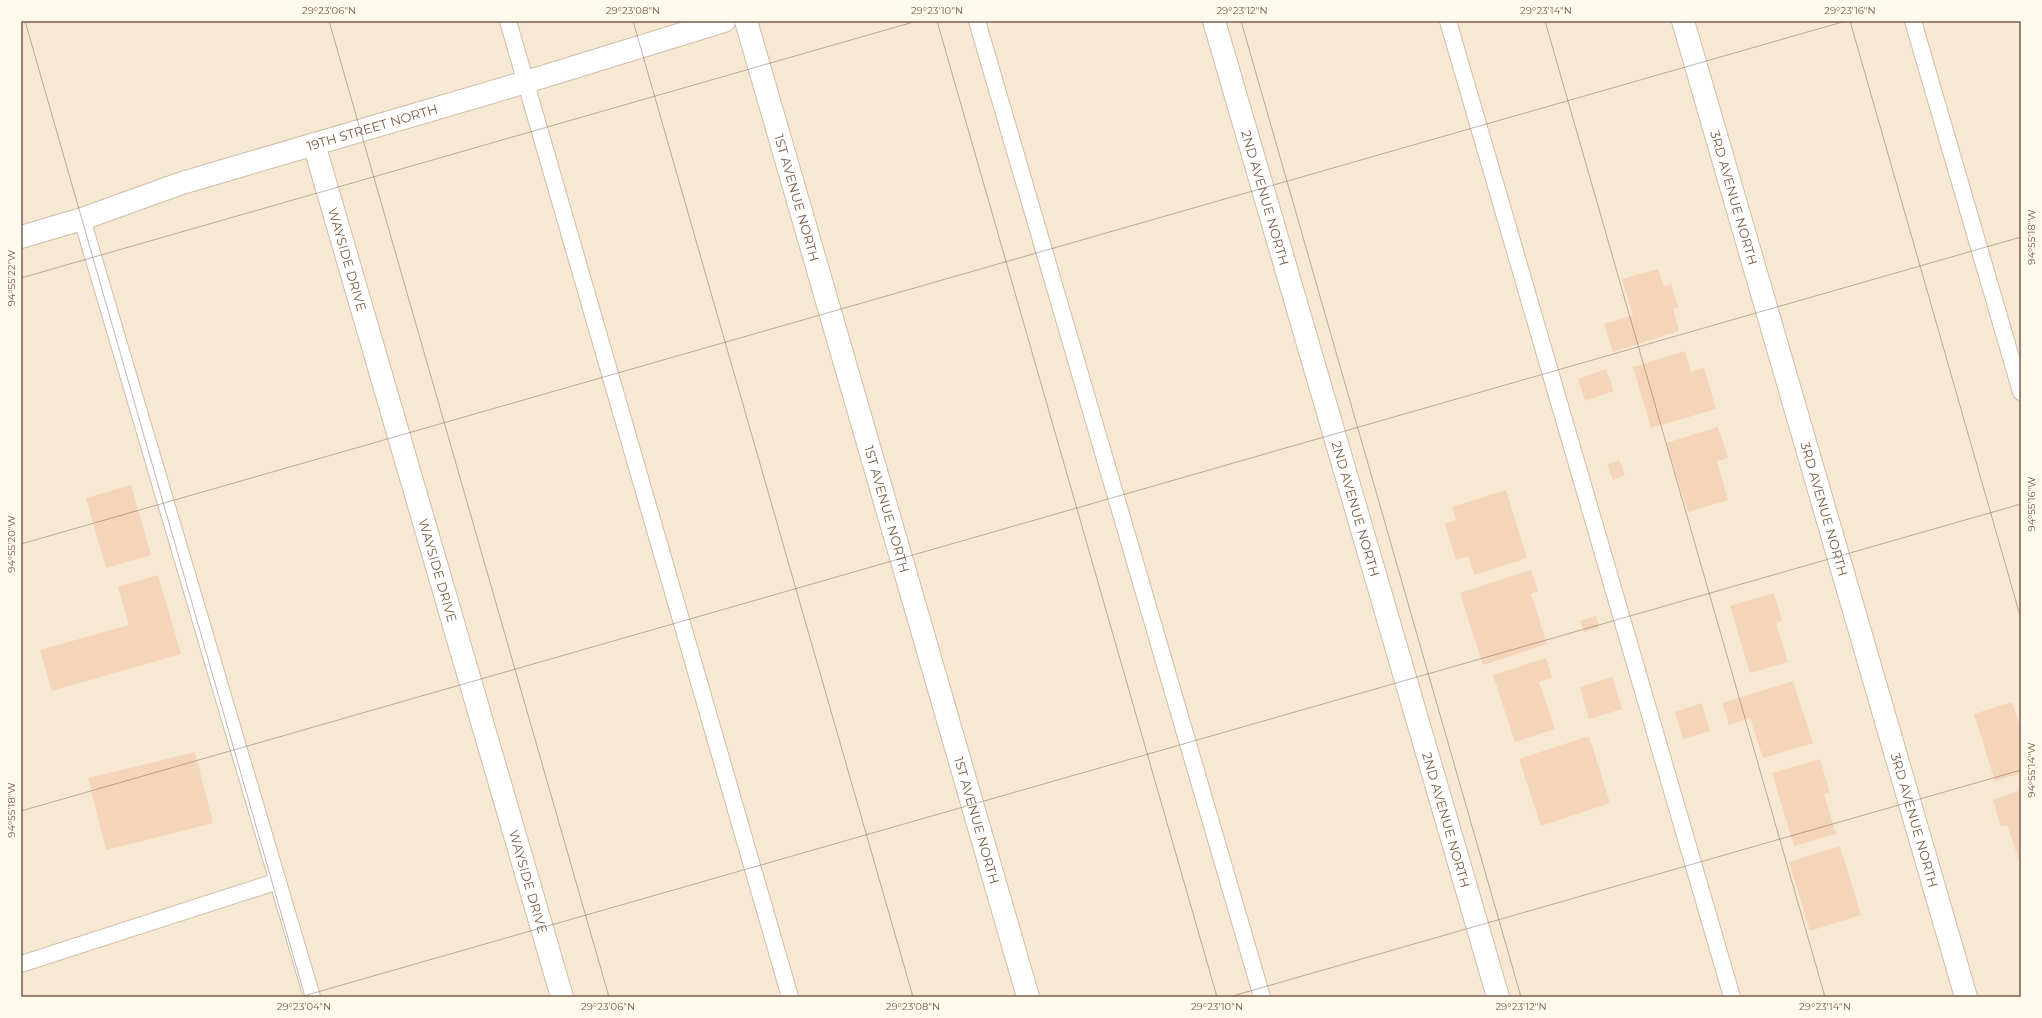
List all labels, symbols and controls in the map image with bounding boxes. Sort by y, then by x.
text: 29°23'06"N [302,4,356,17]
text: 29°23'08"N [606,4,660,17]
text: 29°23'10"N [911,4,963,17]
text: 29°23'12"N [1216,4,1268,17]
text: 29°23'14"N [1520,4,1572,17]
text: 29°23'16"N [1824,4,1876,17]
street label: 19TH STREET NORTH [305,100,439,154]
street label: 2ND AVENUE NORTH [1238,128,1293,267]
street label: 3RD AVENUE NORTH [1707,129,1761,267]
street label: 1ST AVENUE NORTH [771,132,823,263]
street label: WAYSIDE DRIVE [325,206,370,313]
text: 94°55'18"W [2025,209,2038,265]
text: 94°55'22"W [5,250,18,306]
street label: 2ND AVENUE NORTH [1329,439,1383,578]
street label: 3RD AVENUE NORTH [1797,440,1852,578]
street label: 1ST AVENUE NORTH [861,444,913,575]
text: 94°55'16"W [2025,477,2038,531]
text: 94°55'20"W [5,515,18,573]
street label: WAYSIDE DRIVE [415,517,461,624]
text: 94°55'14"W [2025,742,2038,798]
street label: 2ND AVENUE NORTH [1419,750,1474,890]
street label: 3RD AVENUE NORTH [1888,751,1942,889]
street label: 1ST AVENUE NORTH [951,755,1003,886]
text: 94°55'18"W [5,782,18,838]
street label: WAYSIDE DRIVE [506,828,551,935]
text: 29°23'04"N [277,1000,331,1013]
text: 29°23'06"N [581,1000,635,1013]
text: 29°23'08"N [886,1000,940,1013]
text: 29°23'10"N [1191,1000,1243,1013]
text: 29°23'12"N [1495,1000,1547,1013]
text: 29°23'14"N [1799,1000,1851,1013]

